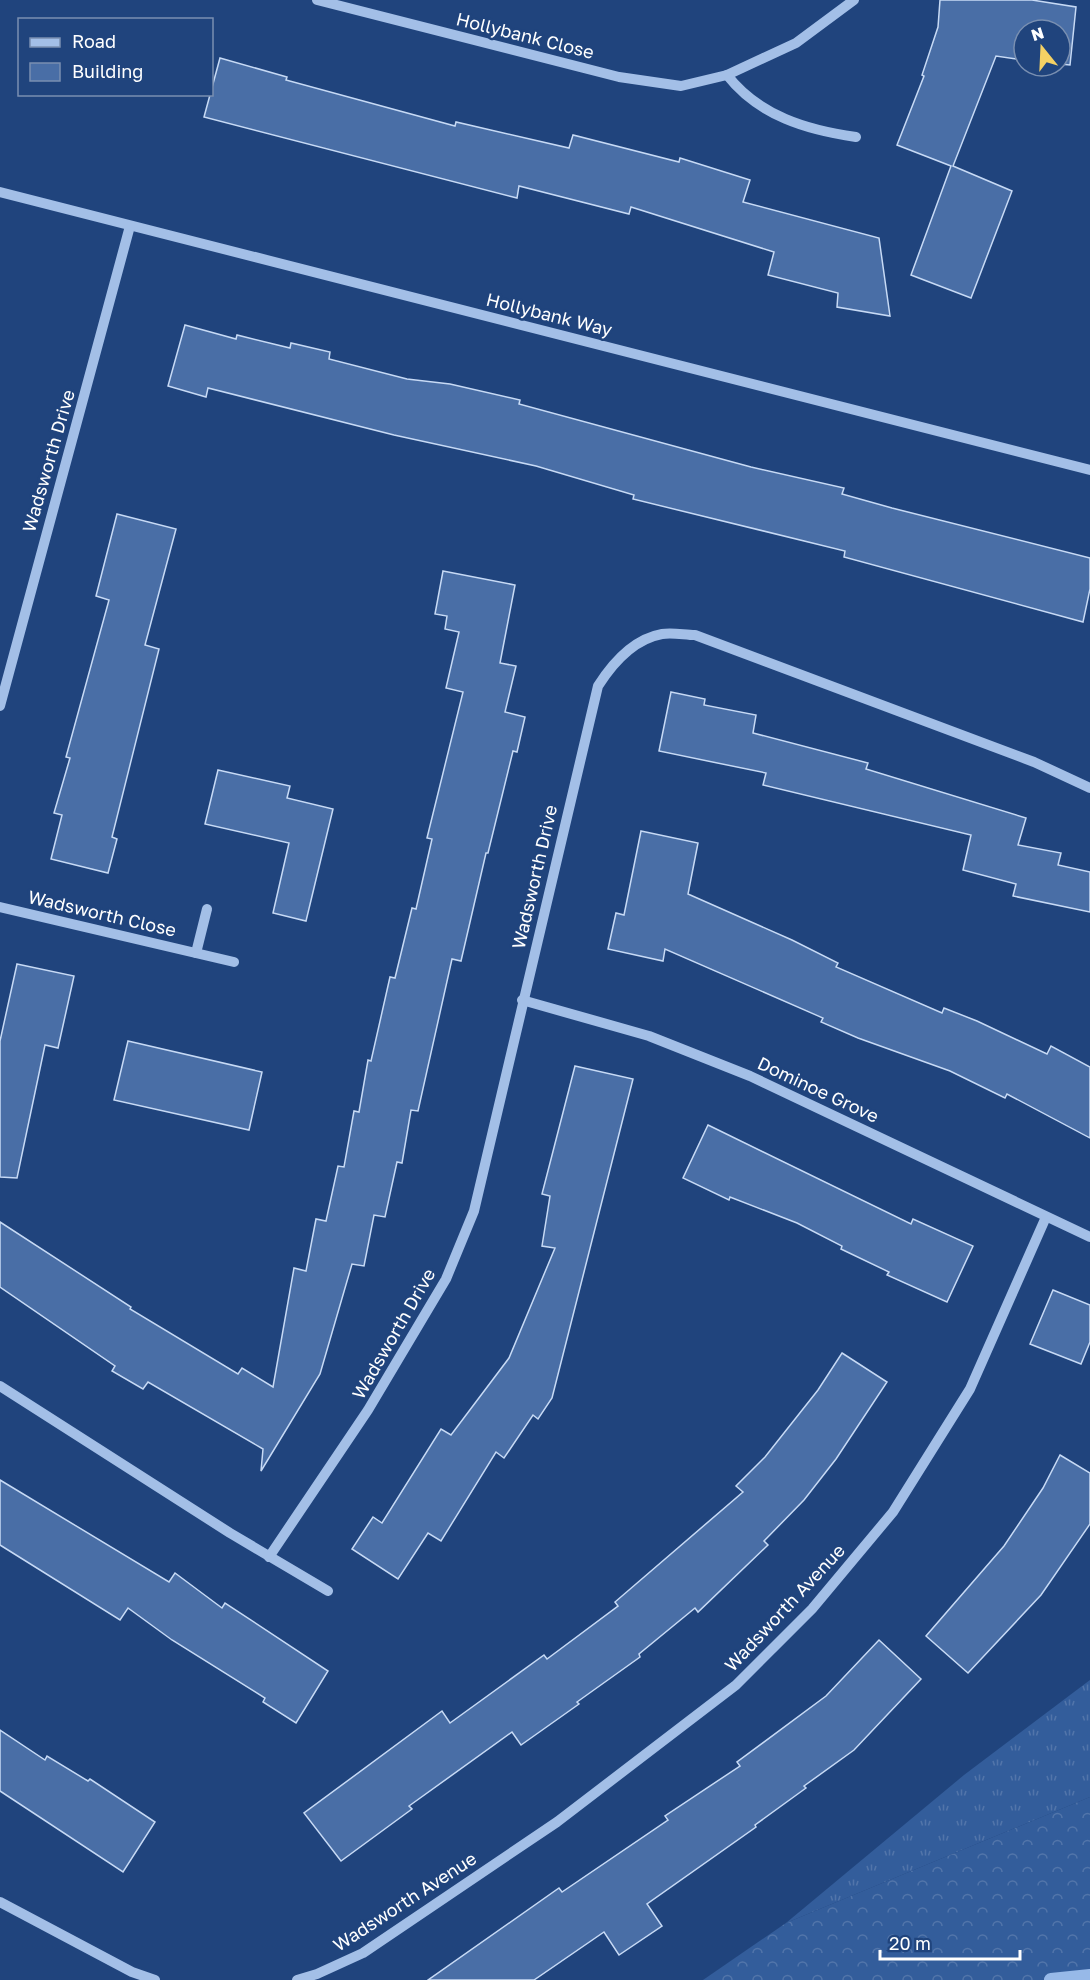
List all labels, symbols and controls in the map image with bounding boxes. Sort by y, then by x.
street label: Hollybank Close [454,7,596,63]
legend [18,18,213,96]
north arrow [1012,18,1072,78]
text: N [1028,22,1046,45]
text: Road [72,30,116,52]
text: Building [72,60,143,82]
street label: Hollybank Way [484,288,615,340]
street label: Wadsworth Drive [17,387,79,535]
street label: Wadsworth Drive [507,803,561,951]
street label: Wadsworth Close [26,885,178,941]
street label: Dominoe Grove [754,1051,882,1127]
street label: Wadsworth Drive [347,1264,439,1403]
street label: Wadsworth Avenue [720,1539,849,1676]
street label: Wadsworth Avenue [329,1847,480,1956]
scale bar [880,1923,1020,1961]
text: 20 m [889,1932,931,1954]

